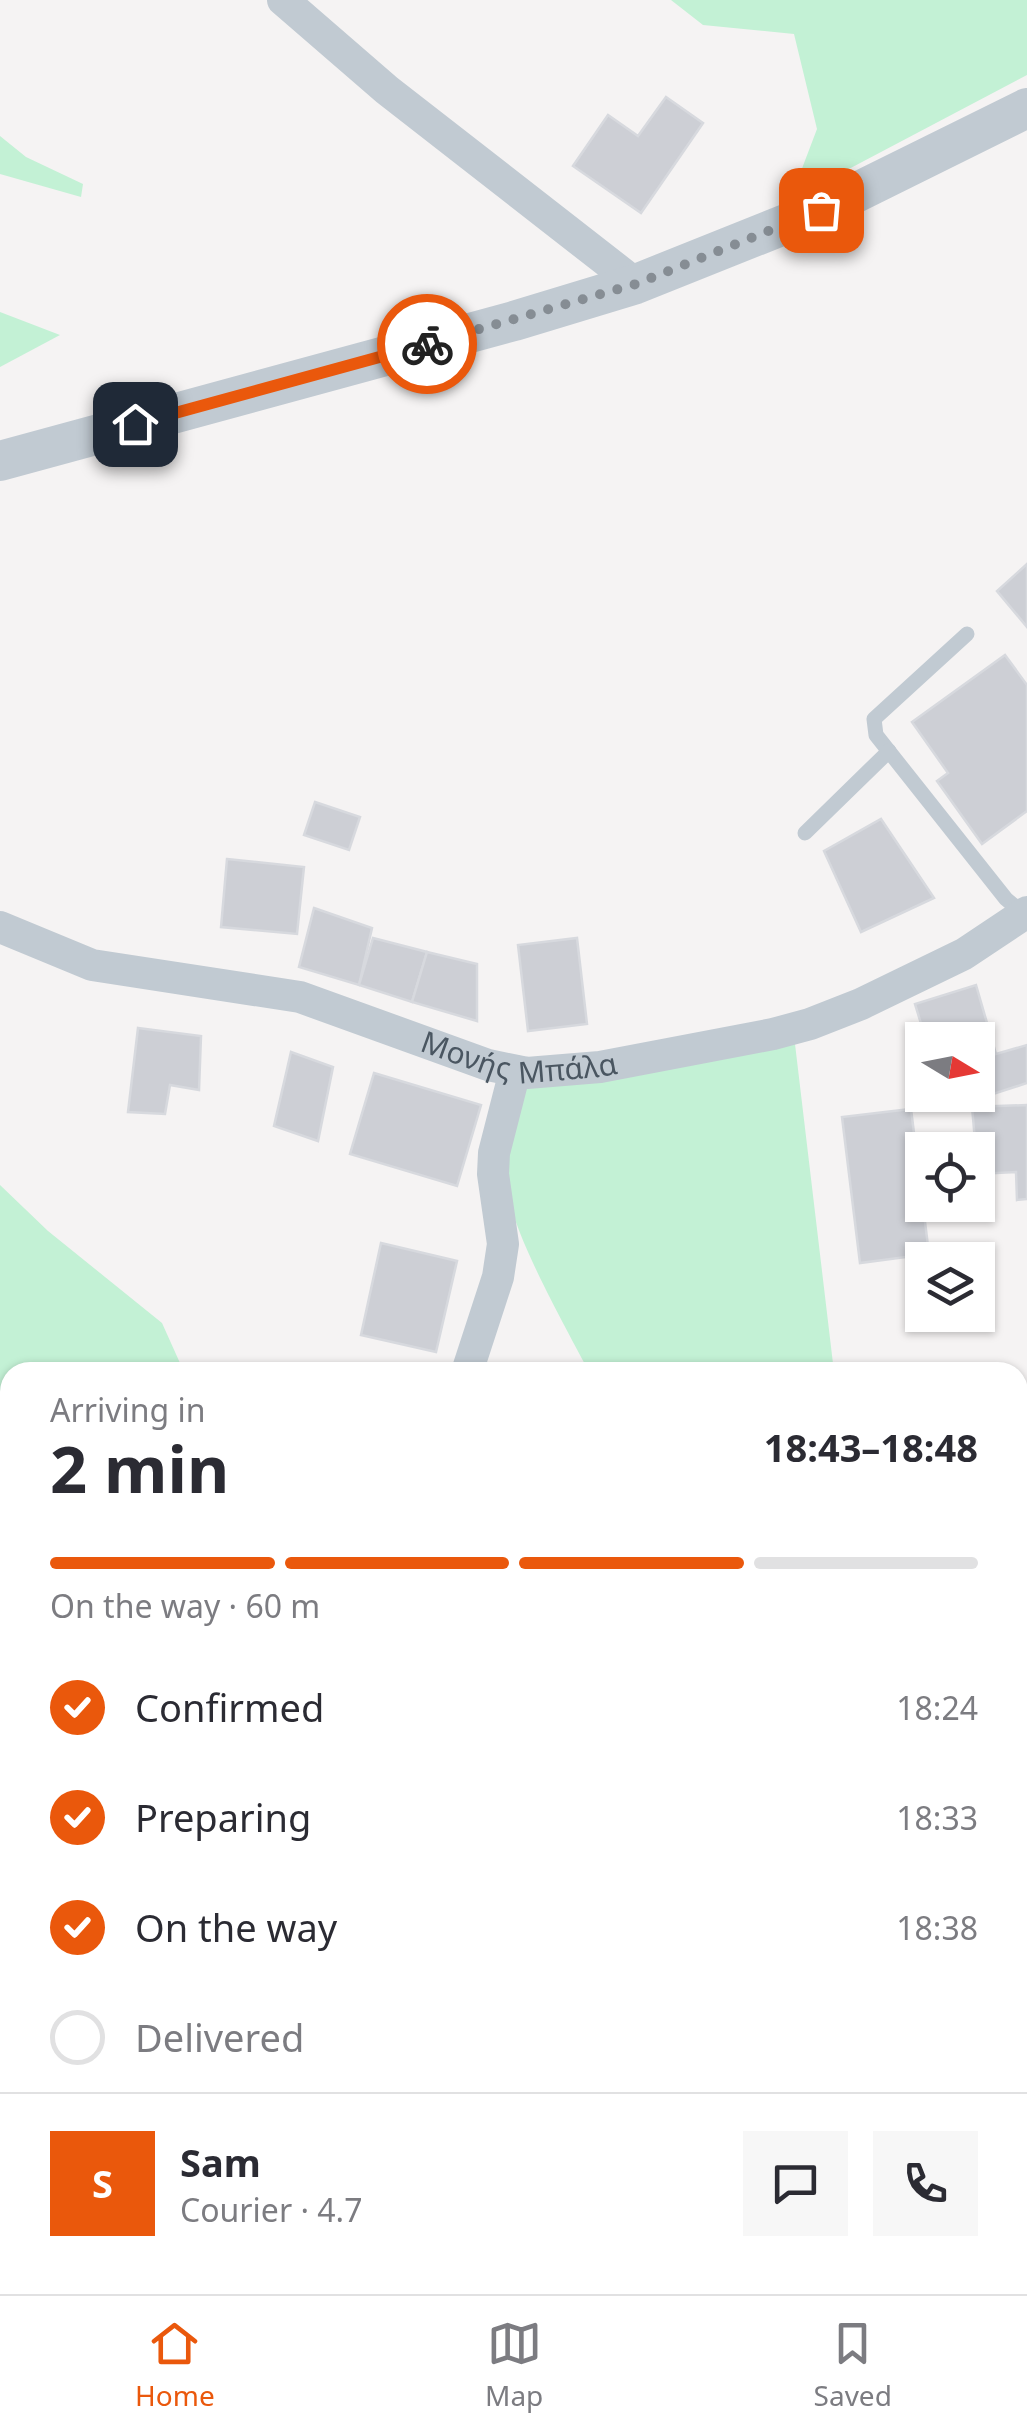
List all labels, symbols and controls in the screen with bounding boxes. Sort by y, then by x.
pin [779,168,864,253]
icon: bag [794,183,849,238]
courier [377,294,477,394]
icon: bike [400,317,455,372]
pin [93,382,178,467]
icon: home [108,397,163,452]
street label: Μονής Μπάλα [416,1021,621,1093]
north arrow [905,1022,995,1112]
map controls [905,1022,995,1332]
button: locate [905,1132,995,1222]
button: layers [905,1242,995,1332]
text: Arriving in [50,1388,205,1431]
text: 18:43–18:48 [764,1421,978,1473]
text: 2 min [50,1424,229,1512]
text: On the way · 60 m [50,1584,320,1627]
icon: check [50,1680,105,1735]
text: Confirmed [135,1681,324,1733]
text: 18:24 [896,1686,978,1729]
icon: check [50,1790,105,1845]
text: Preparing [135,1791,311,1843]
text: 18:33 [896,1796,978,1839]
icon: check [50,1900,105,1955]
text: On the way [135,1901,337,1953]
text: 18:38 [896,1906,978,1949]
text: Delivered [135,2011,304,2063]
button: chat [743,2131,848,2236]
button: phone [873,2131,978,2236]
text: Sam [180,2136,261,2188]
text: S [92,2157,113,2209]
text: Courier · 4.7 [180,2188,363,2231]
tab: Home [135,2316,215,2414]
tab: Map [485,2316,543,2414]
tab: Saved [814,2316,892,2414]

